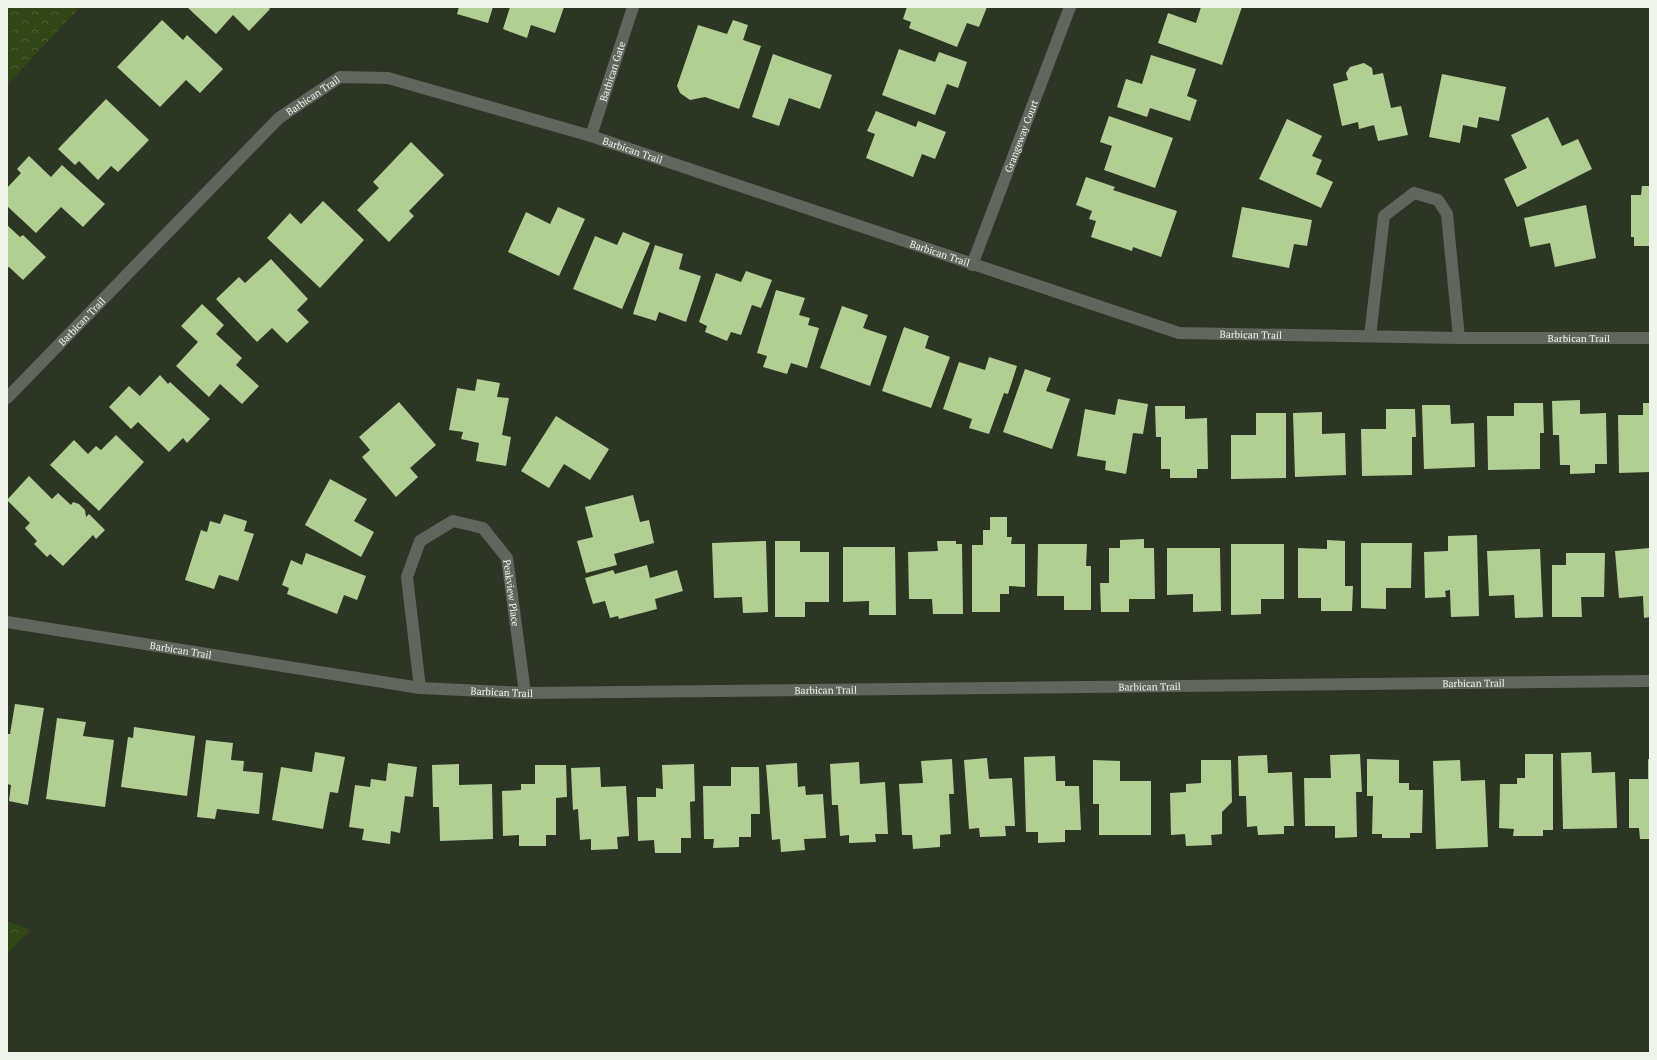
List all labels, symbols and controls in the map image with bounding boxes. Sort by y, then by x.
street label: Barbican Gate [596,40,628,103]
street label: Barbican Trail [283,73,342,118]
street label: Grangeway Court [1001,97,1041,174]
street label: Barbican Trail [601,134,664,166]
street label: Barbican Trail [908,237,972,269]
street label: Barbican Trail [55,294,108,348]
street label: Barbican Trail [1220,327,1282,341]
street label: Barbican Trail [1548,332,1610,345]
street label: Peakview Place [501,559,523,627]
street label: Barbican Trail [149,638,213,661]
street label: Barbican Trail [1442,676,1505,690]
street label: Barbican Trail [1118,680,1181,693]
street label: Barbican Trail [794,683,857,697]
street label: Barbican Trail [470,684,533,700]

